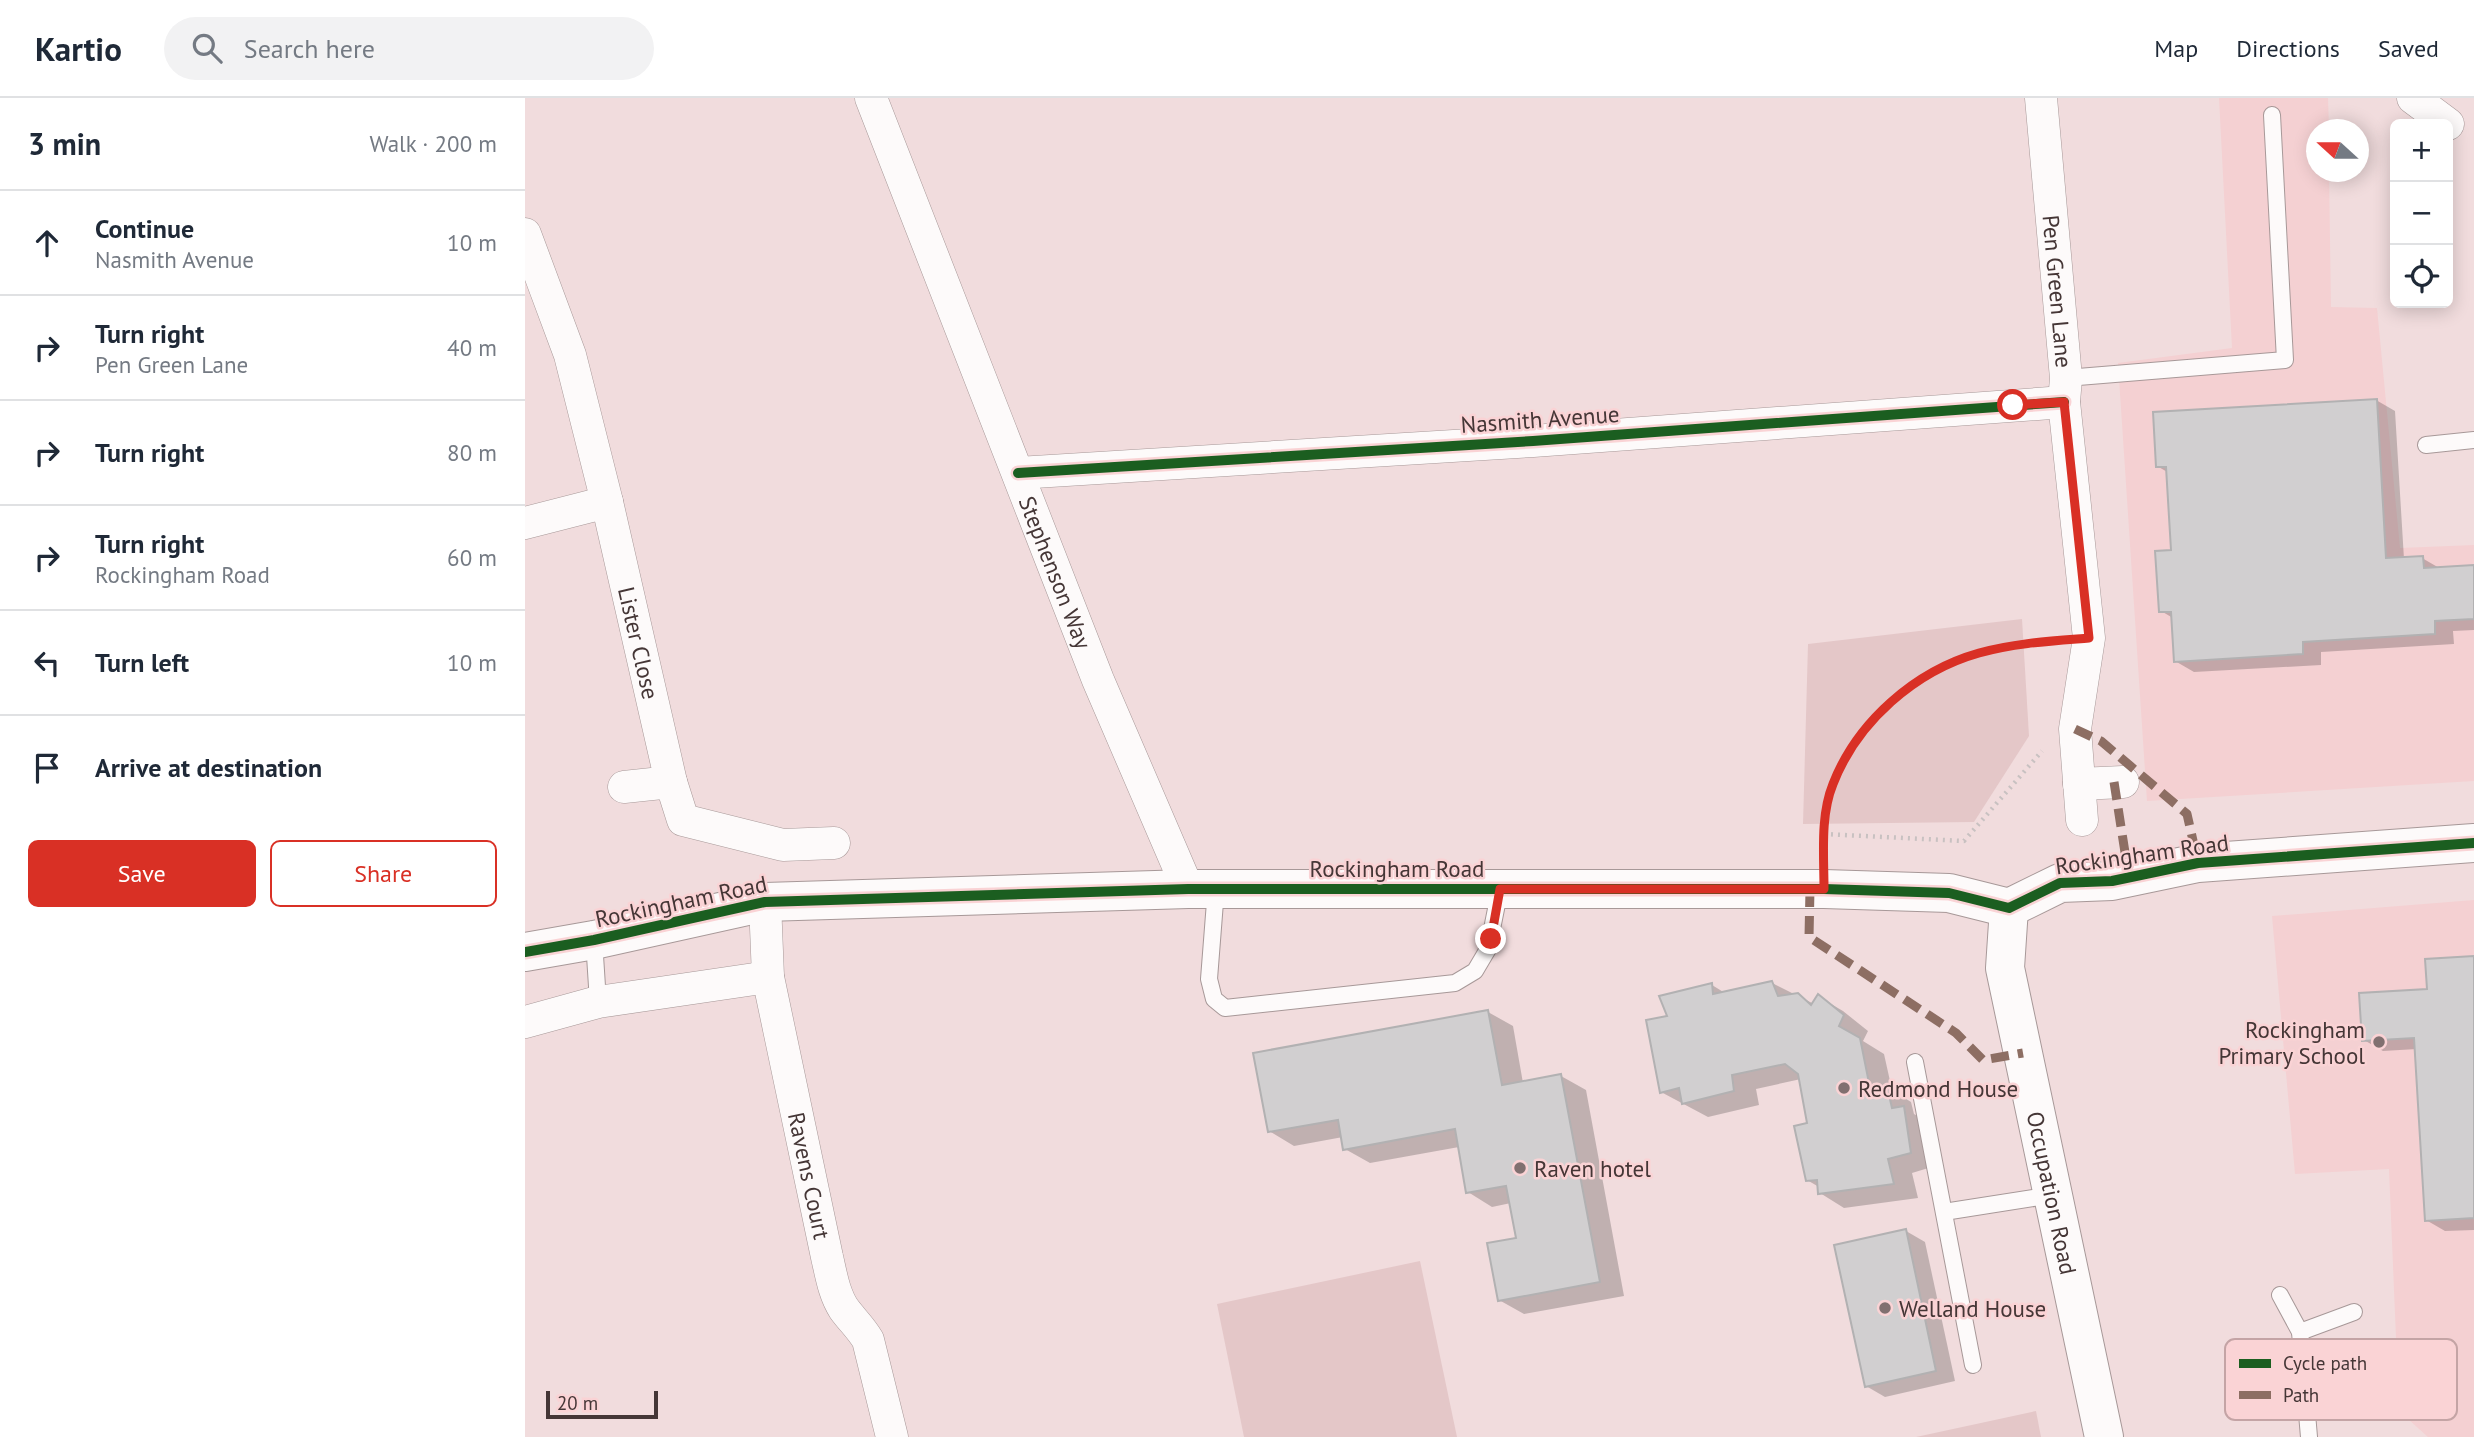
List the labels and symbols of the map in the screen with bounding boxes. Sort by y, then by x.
north arrow [2306,119,2369,182]
street label: Pen Green Lane [2037,214,2080,369]
route start [1997,389,2028,420]
street label: Nasmith Avenue [1460,399,1620,439]
street label: Stephenson Way [1013,492,1099,653]
street label: Lister Close [612,584,666,702]
street label: Rockingham Road [2053,827,2231,881]
street label: Rockingham Road [1310,854,1484,883]
street label: Rockingham Road [592,869,770,933]
route end [1475,923,1506,954]
place label: Rockingham Primary School [2218,1015,2365,1070]
marker: Rockingham Primary School [2371,1034,2387,1050]
place label: Redmond House [1858,1074,2018,1103]
marker: Redmond House [1836,1080,1852,1096]
street label: Ravens Court [782,1109,837,1242]
street label: Occupation Road [2021,1109,2084,1277]
place label: Raven hotel [1534,1154,1651,1183]
marker: Raven hotel [1512,1160,1528,1176]
place label: Welland House [1899,1294,2046,1323]
marker: Welland House [1877,1300,1893,1316]
legend [2225,1339,2457,1420]
text: Cycle path [2283,1351,2367,1375]
text: Path [2283,1383,2319,1407]
scale bar [546,1388,658,1420]

